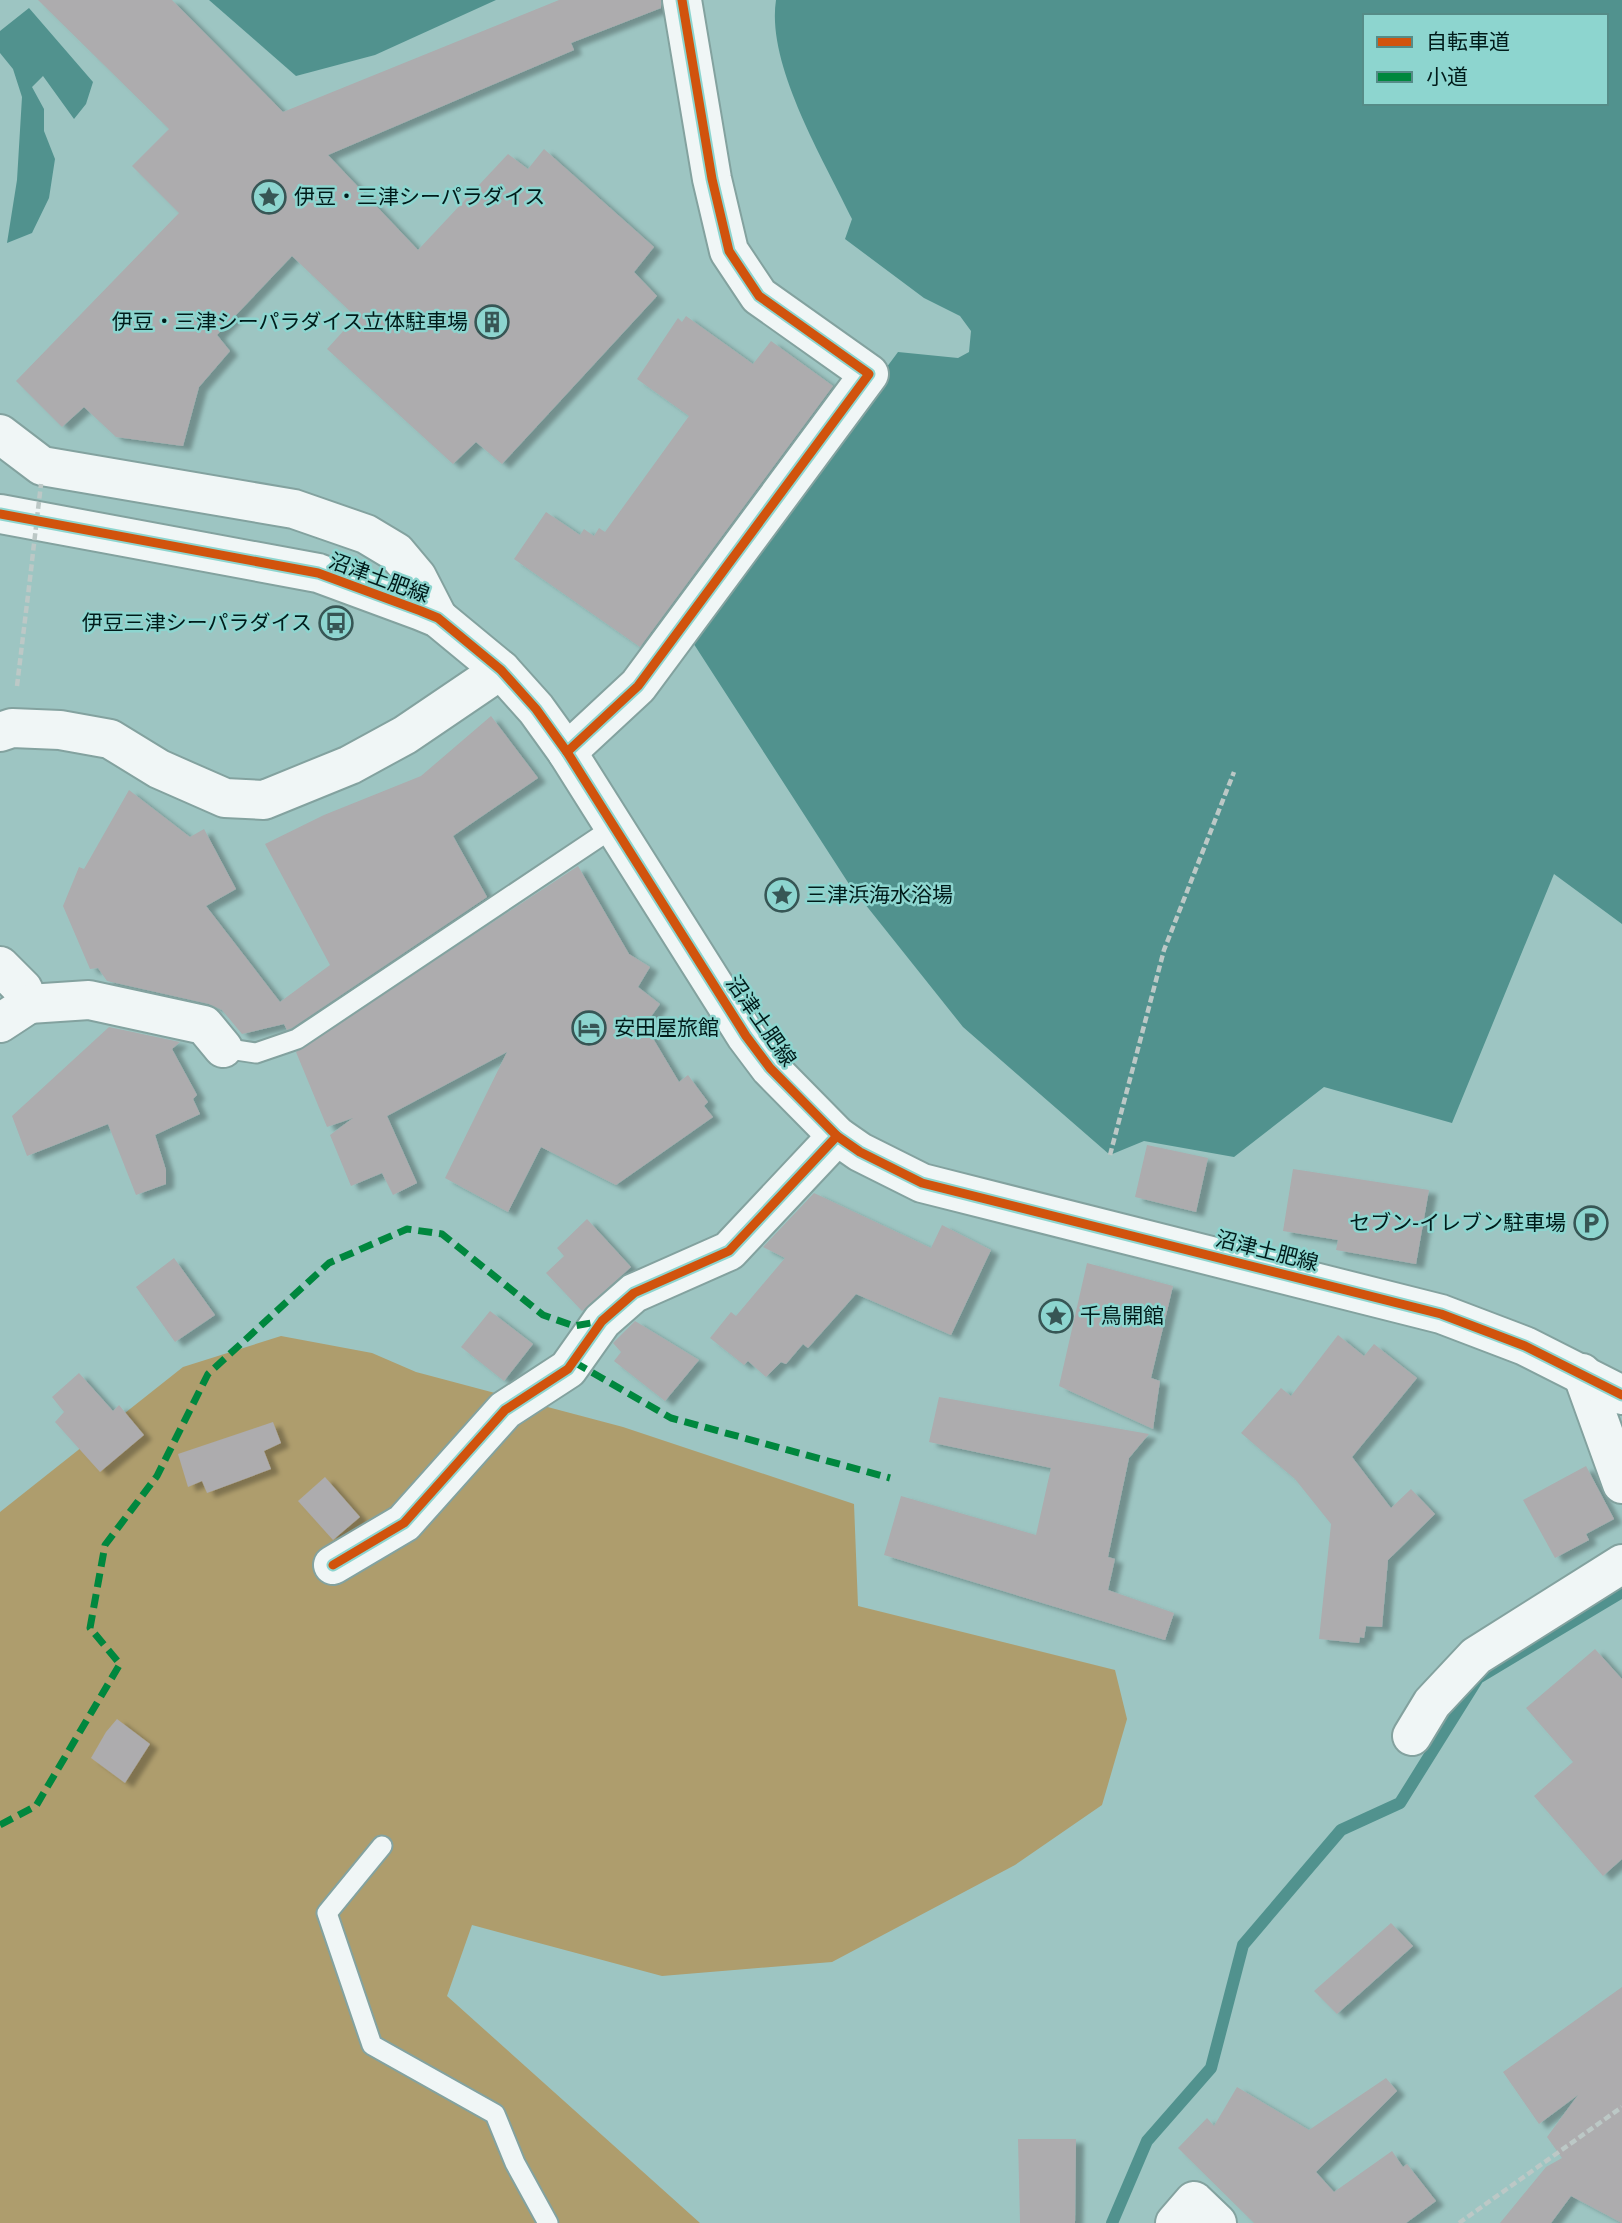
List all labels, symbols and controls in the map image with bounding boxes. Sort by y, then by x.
legend [1363,14,1608,105]
text: 自転車道 [1426,27,1510,55]
text: 小道 [1426,62,1468,90]
place icon: 伊豆・三津シーパラダイス [250,178,288,216]
place label: 伊豆・三津シーパラダイス [294,182,545,210]
building icon: 伊豆・三津シーパラダイス立体駐車場 [473,303,511,341]
place label: 伊豆・三津シーパラダイス立体駐車場 [112,307,468,335]
street label: 沼津土肥線 [325,546,433,608]
bus stop icon: 伊豆三津シーパラダイス [317,604,355,642]
place label: 伊豆三津シーパラダイス [82,608,312,636]
place icon: 三津浜海水浴場 [763,876,801,914]
place label: 三津浜海水浴場 [806,880,953,908]
street label: 沼津土肥線 [720,969,803,1071]
hotel icon: 安田屋旅館 [570,1009,608,1047]
place label: 安田屋旅館 [614,1013,719,1041]
parking icon: セブン-イレブン駐車場 [1572,1204,1610,1242]
place label: セブン-イレブン駐車場 [1349,1208,1566,1236]
street label: 沼津土肥線 [1213,1224,1322,1276]
place icon: 千鳥開館 [1037,1297,1075,1335]
place label: 千鳥開館 [1080,1301,1164,1329]

